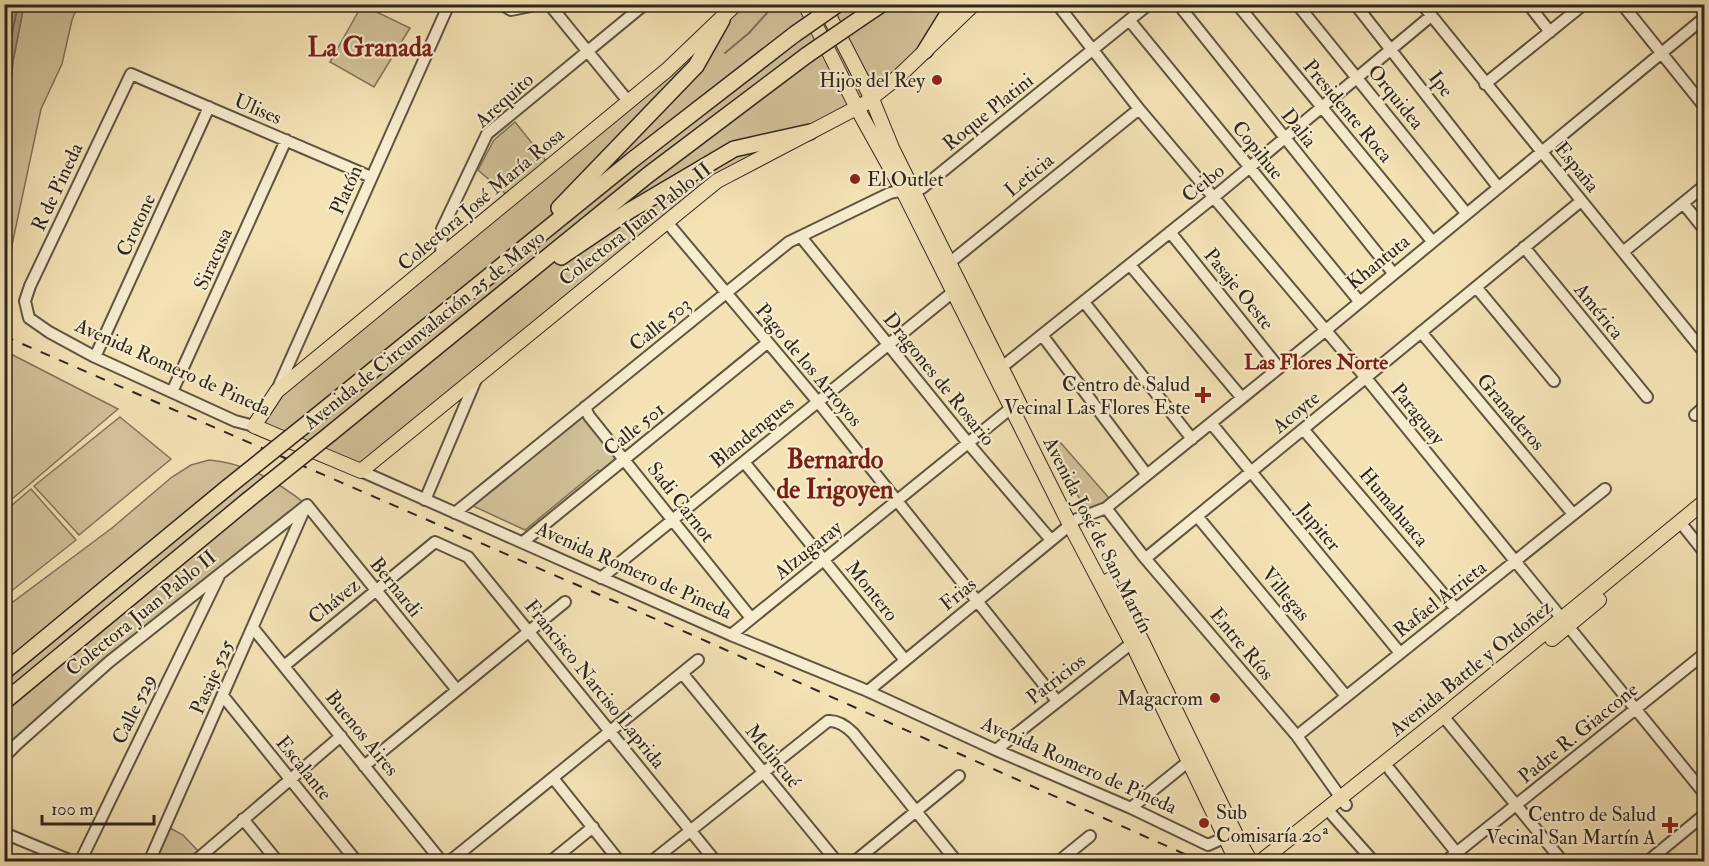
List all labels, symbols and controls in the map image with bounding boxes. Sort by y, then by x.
district label: La Granada [308,32,434,64]
street label: Presidente Roca [1298,54,1399,168]
street label: Orquidea [1362,60,1430,135]
street label: Ipe [1422,66,1459,103]
street label: Arequito [469,67,539,134]
place label: Hijos del Rey [819,68,926,93]
street label: Roque Platini [938,68,1038,156]
marker: Hijos del Rey [930,73,944,87]
street label: Ulises [230,88,286,130]
street label: Dalia [1276,103,1323,153]
street label: Copihue [1226,115,1289,185]
street label: Colectora José María Rosa [393,121,570,276]
street label: España [1548,137,1605,199]
street label: R de Pineda [26,138,89,235]
street label: Leticia [999,147,1059,202]
street label: Colectora Juan Pablo II [554,157,716,291]
street label: Ceibo [1177,158,1229,208]
street label: Platón [324,161,368,219]
place label: El Outlet [867,167,944,192]
marker: El Outlet [848,172,862,186]
street label: Crotone [111,190,161,260]
street label: Siracusa [188,223,238,294]
street label: Avenida de Circunvalación 25 de Mayo [297,225,550,436]
street label: Khantuta [1341,228,1415,295]
street label: Pasaje Oeste [1198,243,1280,335]
street label: América [1568,277,1630,345]
street label: Calle 503 [624,292,696,356]
street label: Pago de los Arroyos [750,298,868,432]
street label: Dragones de Rosario [877,307,1001,451]
street label: Avenida Romero de Pineda [70,312,275,422]
district label: Las Flores Norte [1244,349,1388,376]
street label: Granaderos [1472,368,1551,456]
place label: Centro de Salud Vecinal Las Flores Este [1004,372,1190,420]
street label: Paraguay [1386,378,1451,451]
street label: Acoyte [1266,385,1325,439]
marker: Centro de Salud Vecinal Las Flores Este [1194,386,1212,404]
street label: Blandengues [705,391,799,473]
street label: Calle 501 [598,397,670,461]
street label: Avenida José de San Martín [1037,432,1158,637]
district label: Bernardo de Irigoyen [777,444,894,507]
street label: Sadi Carnot [642,457,721,548]
street label: Humahuaca [1354,462,1435,552]
street label: Jupiter [1290,497,1347,557]
street label: Alzugaray [768,514,848,586]
street label: Avenida Romero de Pineda [531,515,736,625]
street label: Colectora Juan Pablo II [61,545,221,681]
street label: Bernardi [364,552,428,622]
street label: Rafael Arrieta [1389,555,1492,643]
street label: Montero [840,556,904,626]
street label: Villegas [1256,562,1316,626]
street label: Chávez [303,572,365,629]
street label: Frias [935,572,981,616]
street label: Francisco Narciso Laprida [518,594,671,775]
street label: Avenida Battle y Ordoñez [1383,594,1558,742]
street label: Entre Ríos [1204,603,1280,685]
street label: Pasaje 525 [184,636,240,718]
street label: Patricios [1021,648,1091,710]
street label: Calle 529 [106,670,162,748]
street label: Padre R. Giaccone [1513,677,1643,789]
street label: Buenos Aires [320,685,404,781]
place label: Magacrom [1117,686,1203,711]
marker: Magacrom [1208,691,1222,705]
street label: Avenida Romero de Pineda [976,710,1181,820]
street label: Melincué [740,719,807,793]
street label: Escalante [270,731,338,805]
scale bar [42,788,154,826]
text: 100 m [51,798,94,821]
place label: Sub Comisaría 20ª [1216,800,1329,848]
place label: Centro de Salud Vecinal San Martín A [1486,802,1656,850]
marker: Sub Comisaría 20ª [1197,816,1211,830]
marker: Centro de Salud Vecinal San Martín A [1661,816,1679,834]

